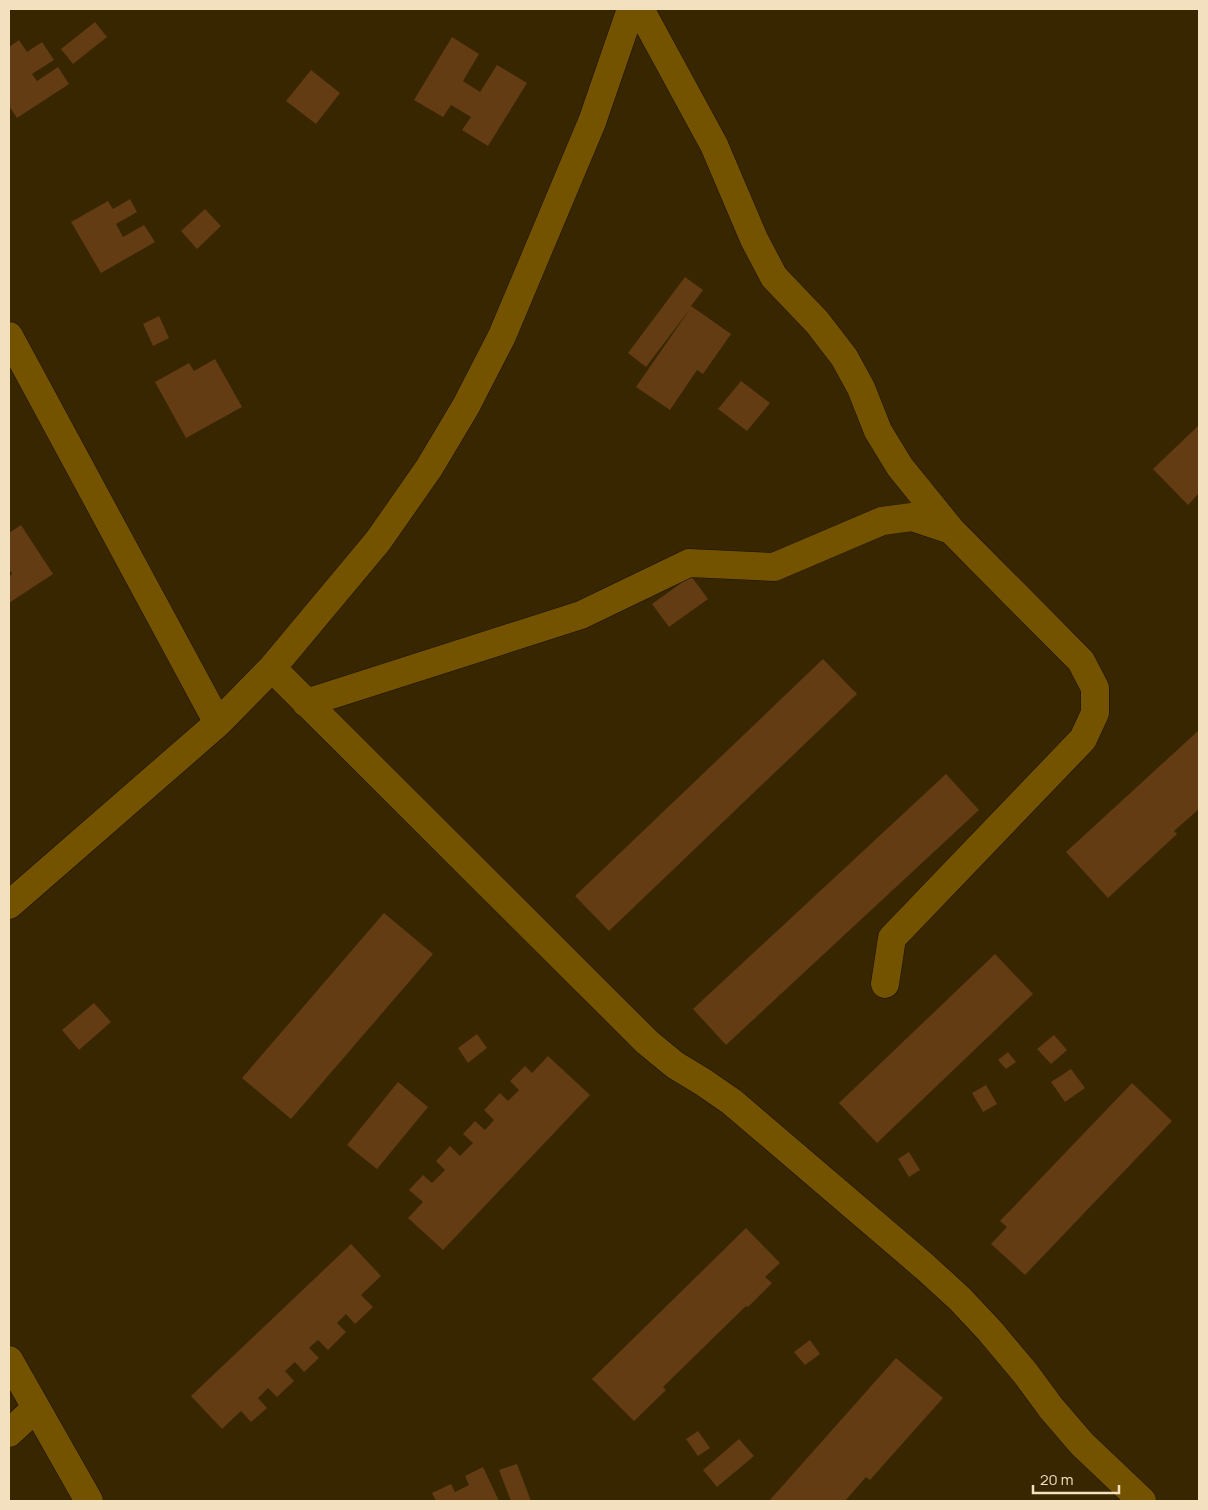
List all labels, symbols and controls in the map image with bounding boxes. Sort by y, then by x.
scale bar [1033,1462,1119,1494]
text: 20 m [1040,1469,1073,1490]

